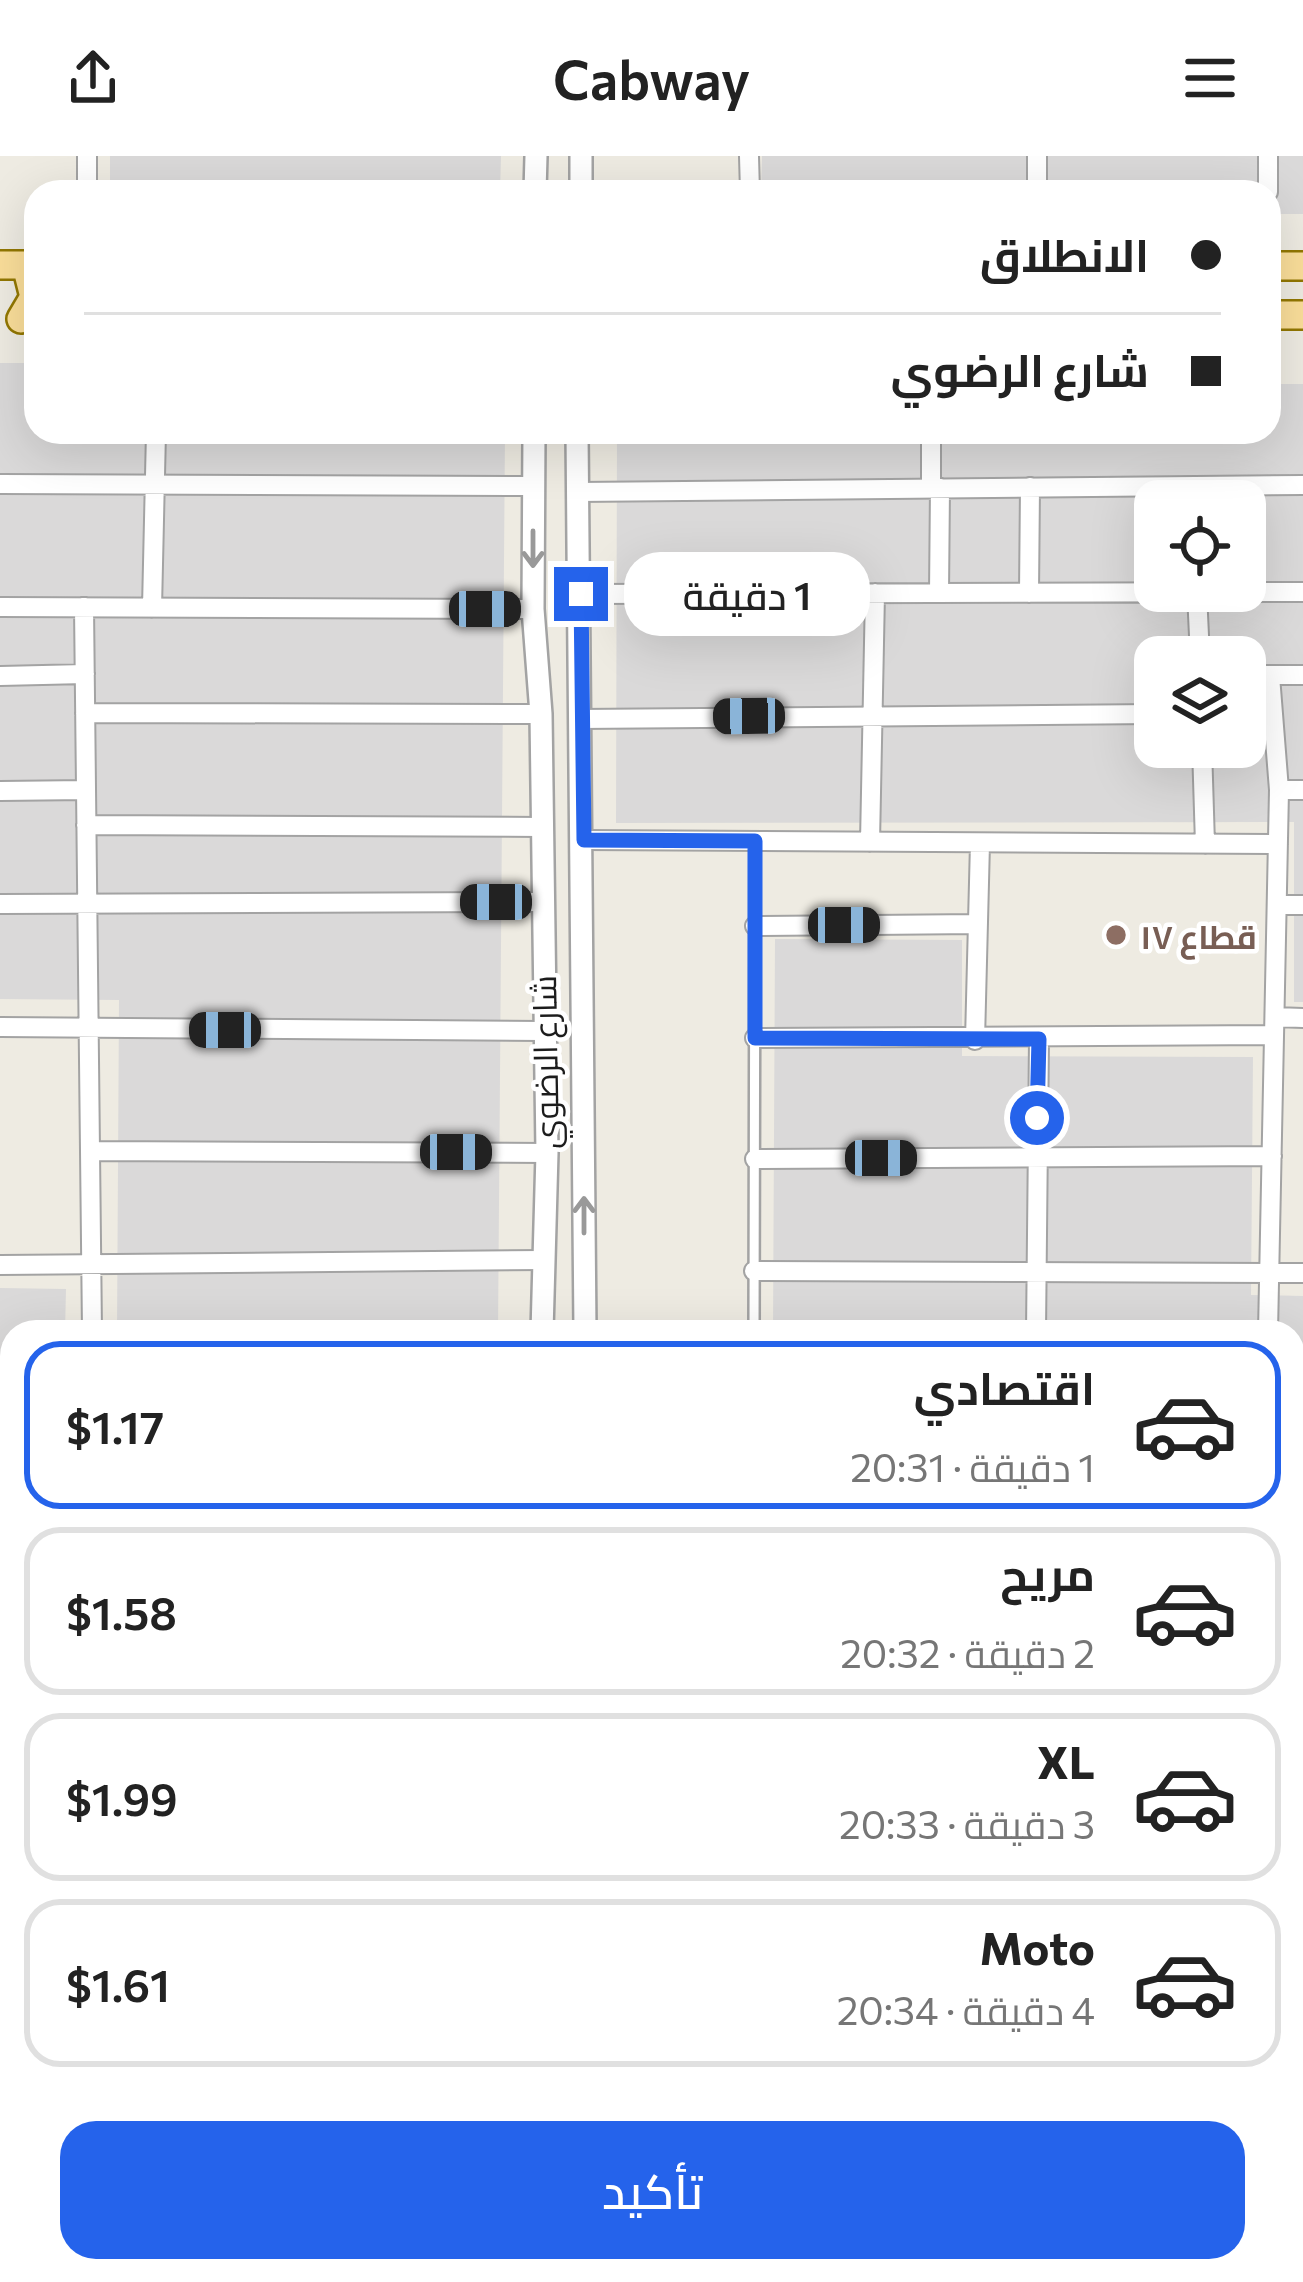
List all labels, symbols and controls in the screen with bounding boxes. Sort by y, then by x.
icon: share [60,45,126,111]
text: Cabway [553,45,750,111]
icon: menu [1177,45,1243,111]
text: الانطلاق [980,226,1149,281]
text: شارع الرضوي [891,341,1149,396]
map controls [1134,480,1266,768]
button: locate [1134,480,1266,612]
one-way arrow [522,529,544,568]
callout: 1 دقيقة [623,552,869,636]
route end [554,567,608,621]
text: 1 دقيقة [683,570,811,618]
car [449,591,521,627]
button: layers [1134,636,1266,768]
car [713,697,785,735]
car [460,884,532,920]
car [808,907,880,943]
place label: قطاع ١٧ [1140,915,1257,960]
marker: قطاع ١٧ [1103,922,1129,948]
street label: شارع الرضوي [522,975,573,1149]
car [189,1012,261,1048]
route start [1010,1091,1064,1145]
car [420,1134,492,1170]
car [845,1140,917,1176]
one-way arrow [573,1196,595,1235]
text: اقتصادي [914,1359,1095,1414]
icon: car [1131,1371,1239,1479]
text: $1.17 [66,1398,164,1453]
text: 1 دقيقة · 20:31 [850,1442,1095,1490]
text: مريح [1000,1545,1095,1600]
icon: car [1131,1557,1239,1665]
text: $1.58 [66,1584,177,1639]
text: 2 دقيقة · 20:32 [840,1628,1095,1676]
text: XL [1037,1733,1095,1788]
icon: car [1131,1743,1239,1851]
text: $1.99 [66,1770,178,1825]
text: 3 دقيقة · 20:33 [839,1799,1095,1847]
text: Moto [979,1919,1095,1974]
icon: car [1131,1929,1239,2037]
text: $1.61 [66,1956,170,2011]
text: 4 دقيقة · 20:34 [837,1985,1095,2033]
button: تأكيد [60,2121,1245,2259]

